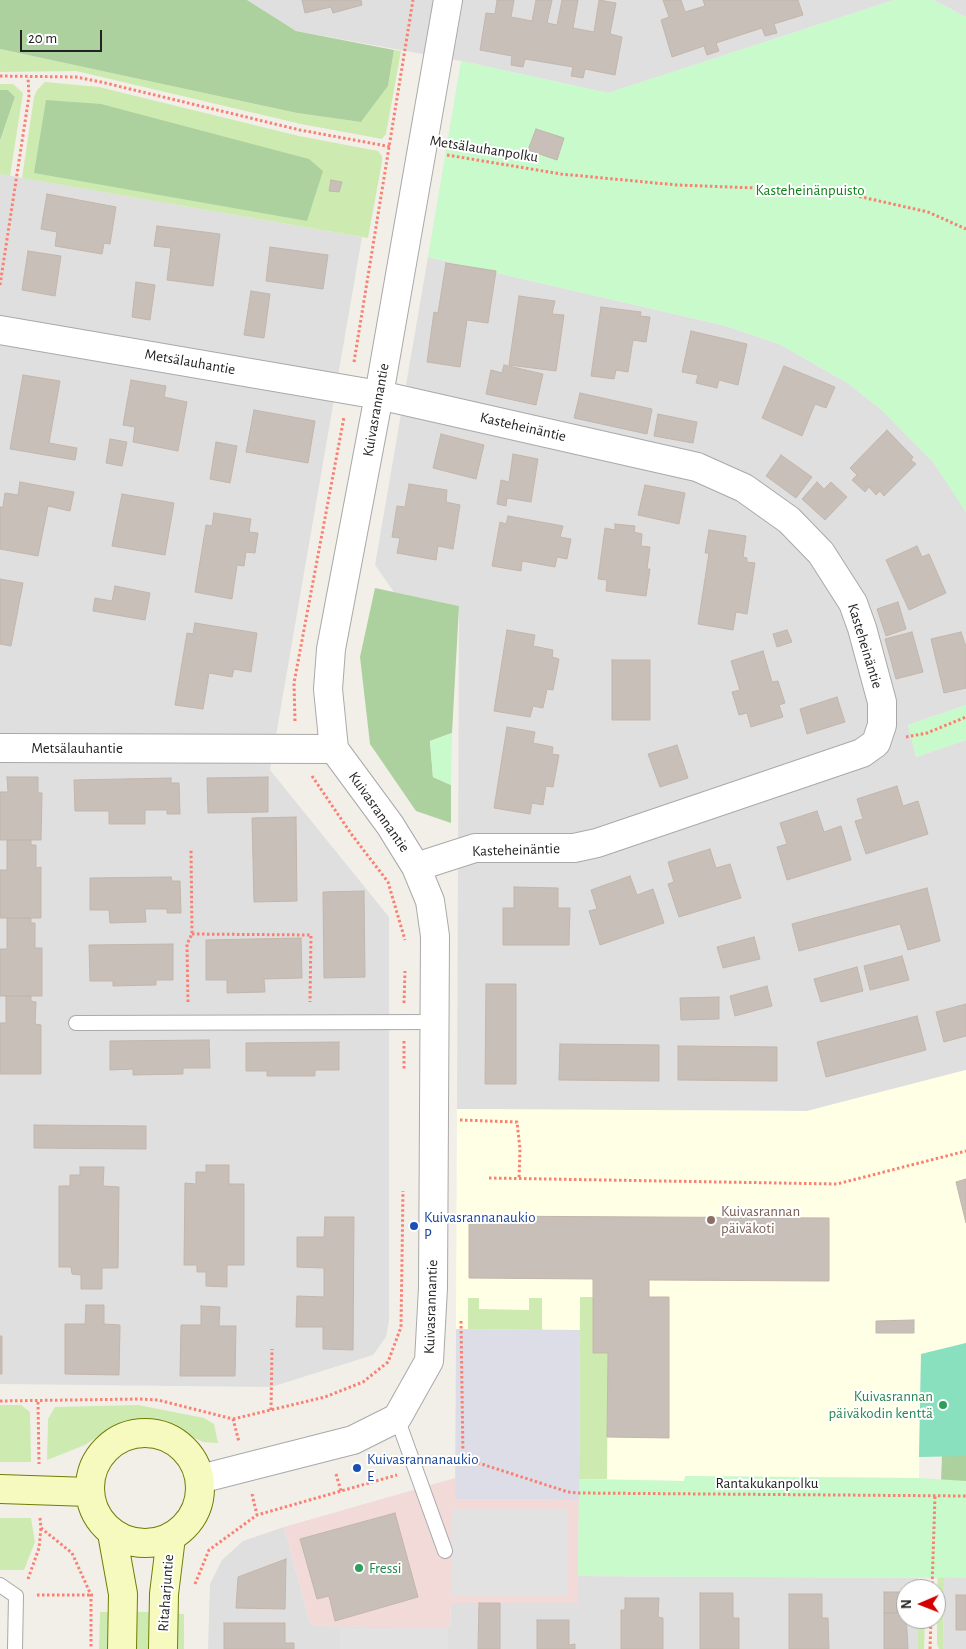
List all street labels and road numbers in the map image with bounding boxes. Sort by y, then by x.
street label: Metsälauhanpolku [429,132,539,166]
street label: Metsälauhantie [143,345,237,379]
street label: Kuivasrannantie [359,362,393,458]
street label: Kasteheinäntie [478,408,568,446]
street label: Kasteheinäntie [844,601,886,691]
street label: Metsälauhantie [31,739,123,757]
street label: Kuivasrannantie [345,768,413,856]
street label: Kasteheinäntie [472,839,560,861]
street label: Kuivasrannantie [420,1259,442,1355]
street label: Rantakukanpolku [715,1474,819,1492]
street label: Ritaharjuntie [154,1554,178,1632]

